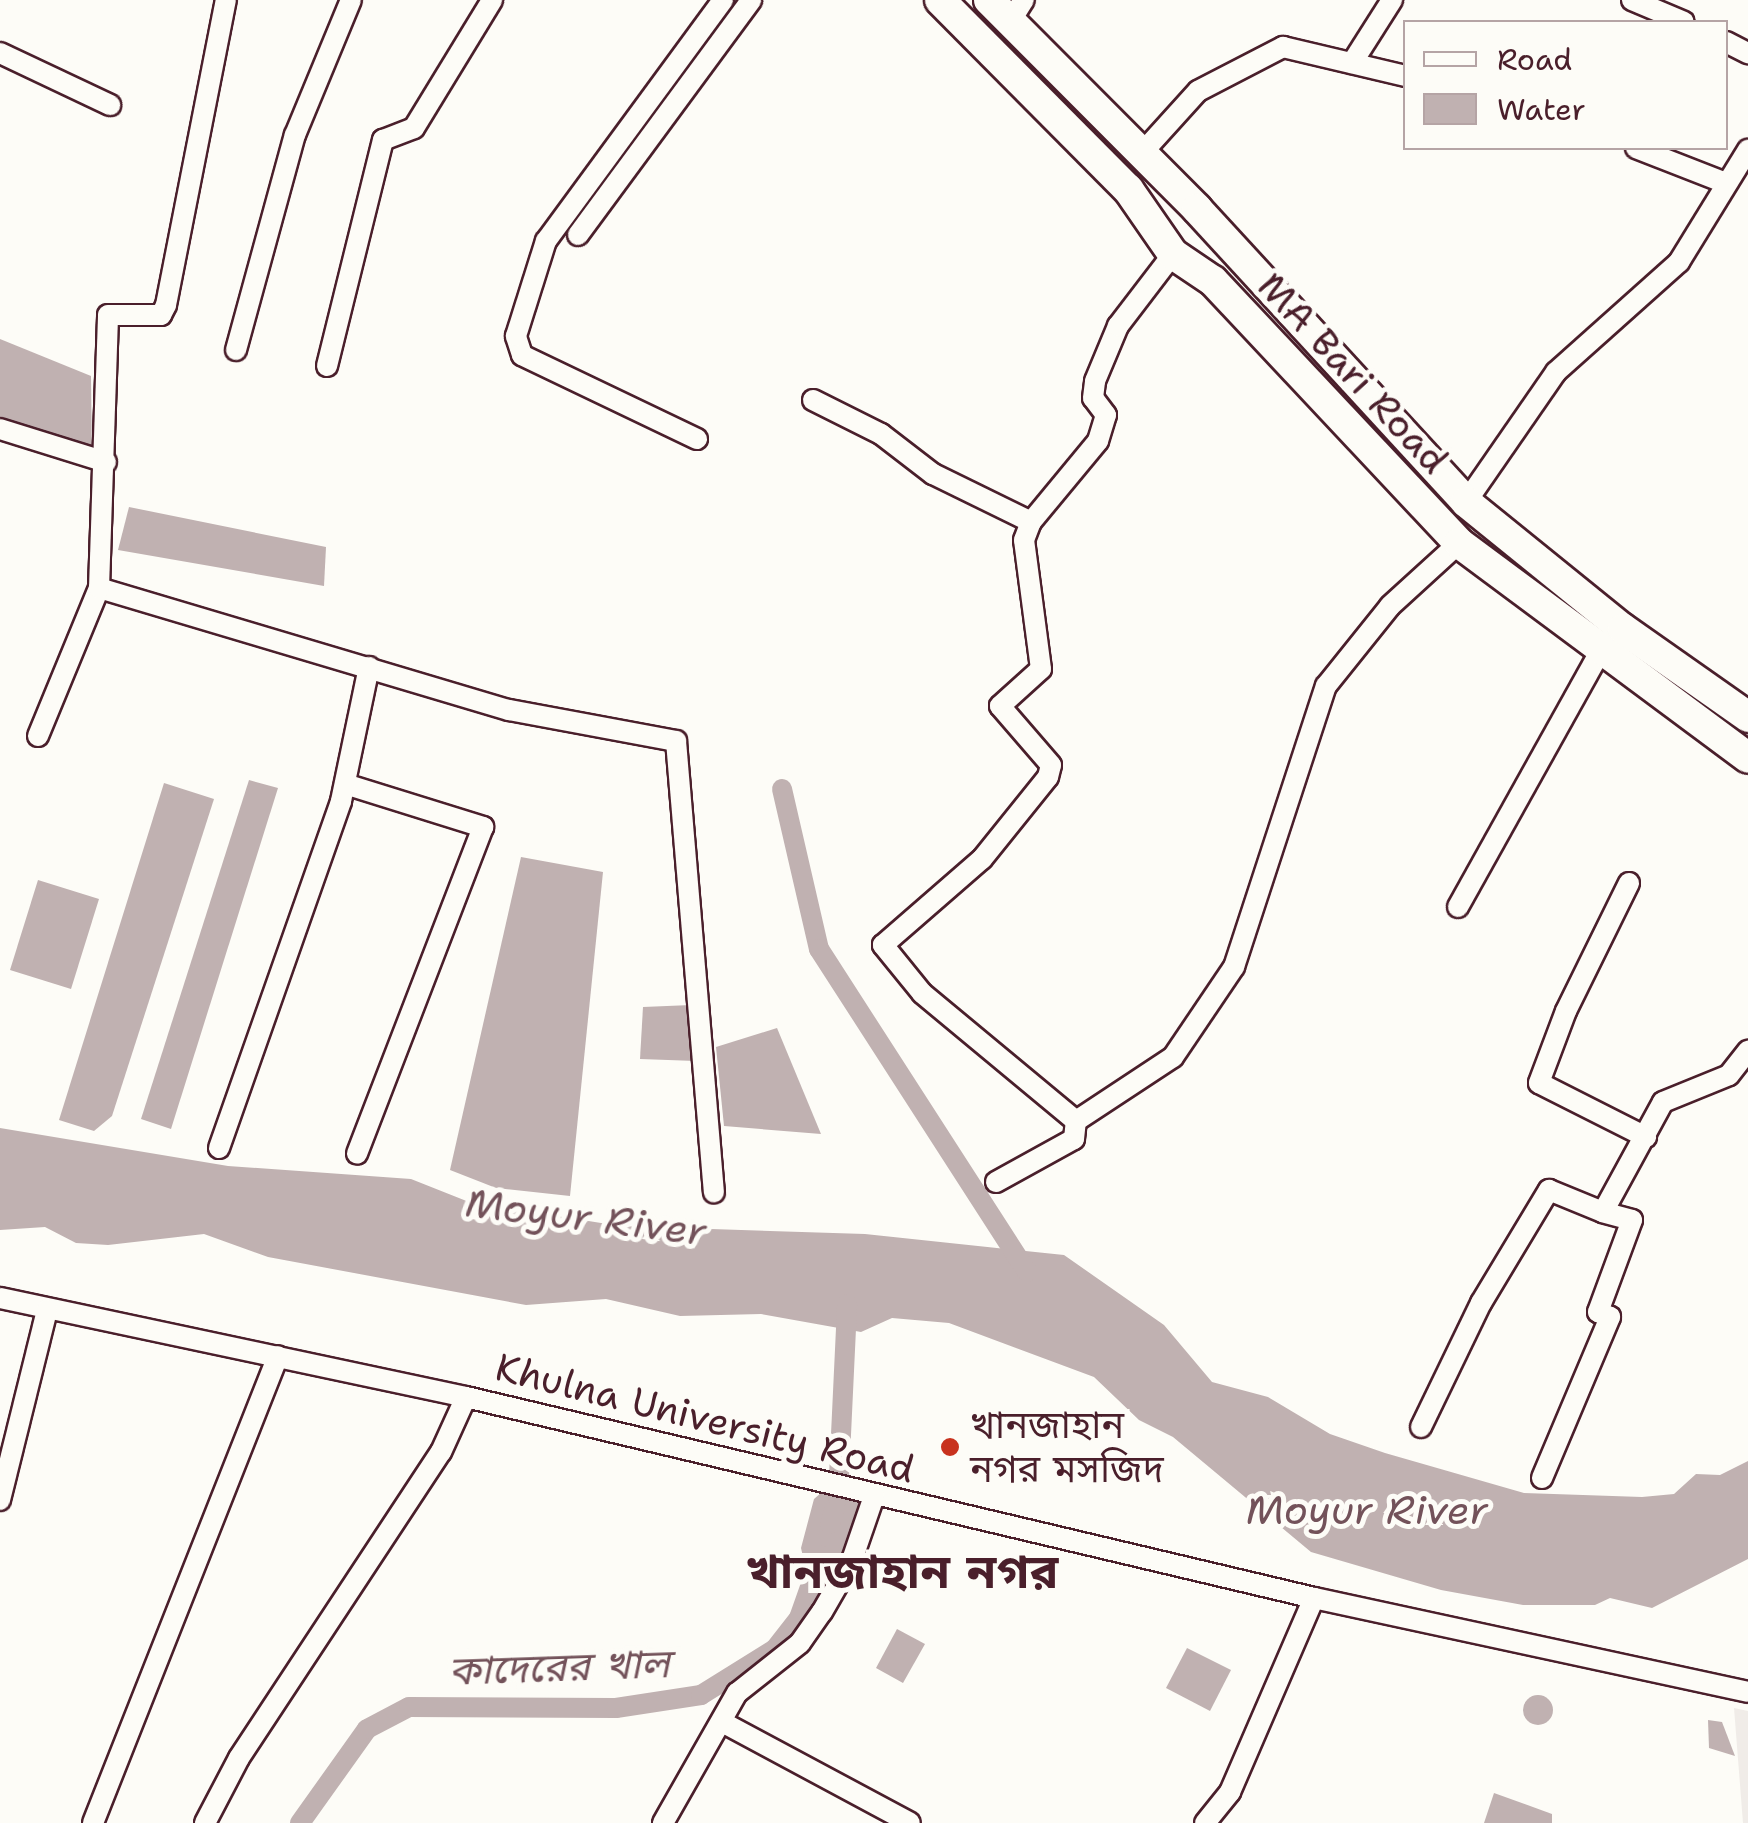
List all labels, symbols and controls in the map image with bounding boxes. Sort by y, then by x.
legend [1403,20,1728,150]
text: Road [1497,39,1572,80]
text: Water [1497,89,1586,130]
street label: MA Bari Road [1248,263,1458,483]
water label: Moyur River [463,1178,709,1256]
street label: Khulna University Road [491,1344,919,1492]
place label: খানজাহান নগর মসজিদ [970,1402,1164,1492]
marker: খানজাহান নগর মসজিদ [939,1436,961,1458]
water label: Moyur River [1246,1486,1488,1534]
district label: খানজাহান নগর [746,1543,1058,1601]
water label: কাদেরের খাল [447,1639,671,1695]

